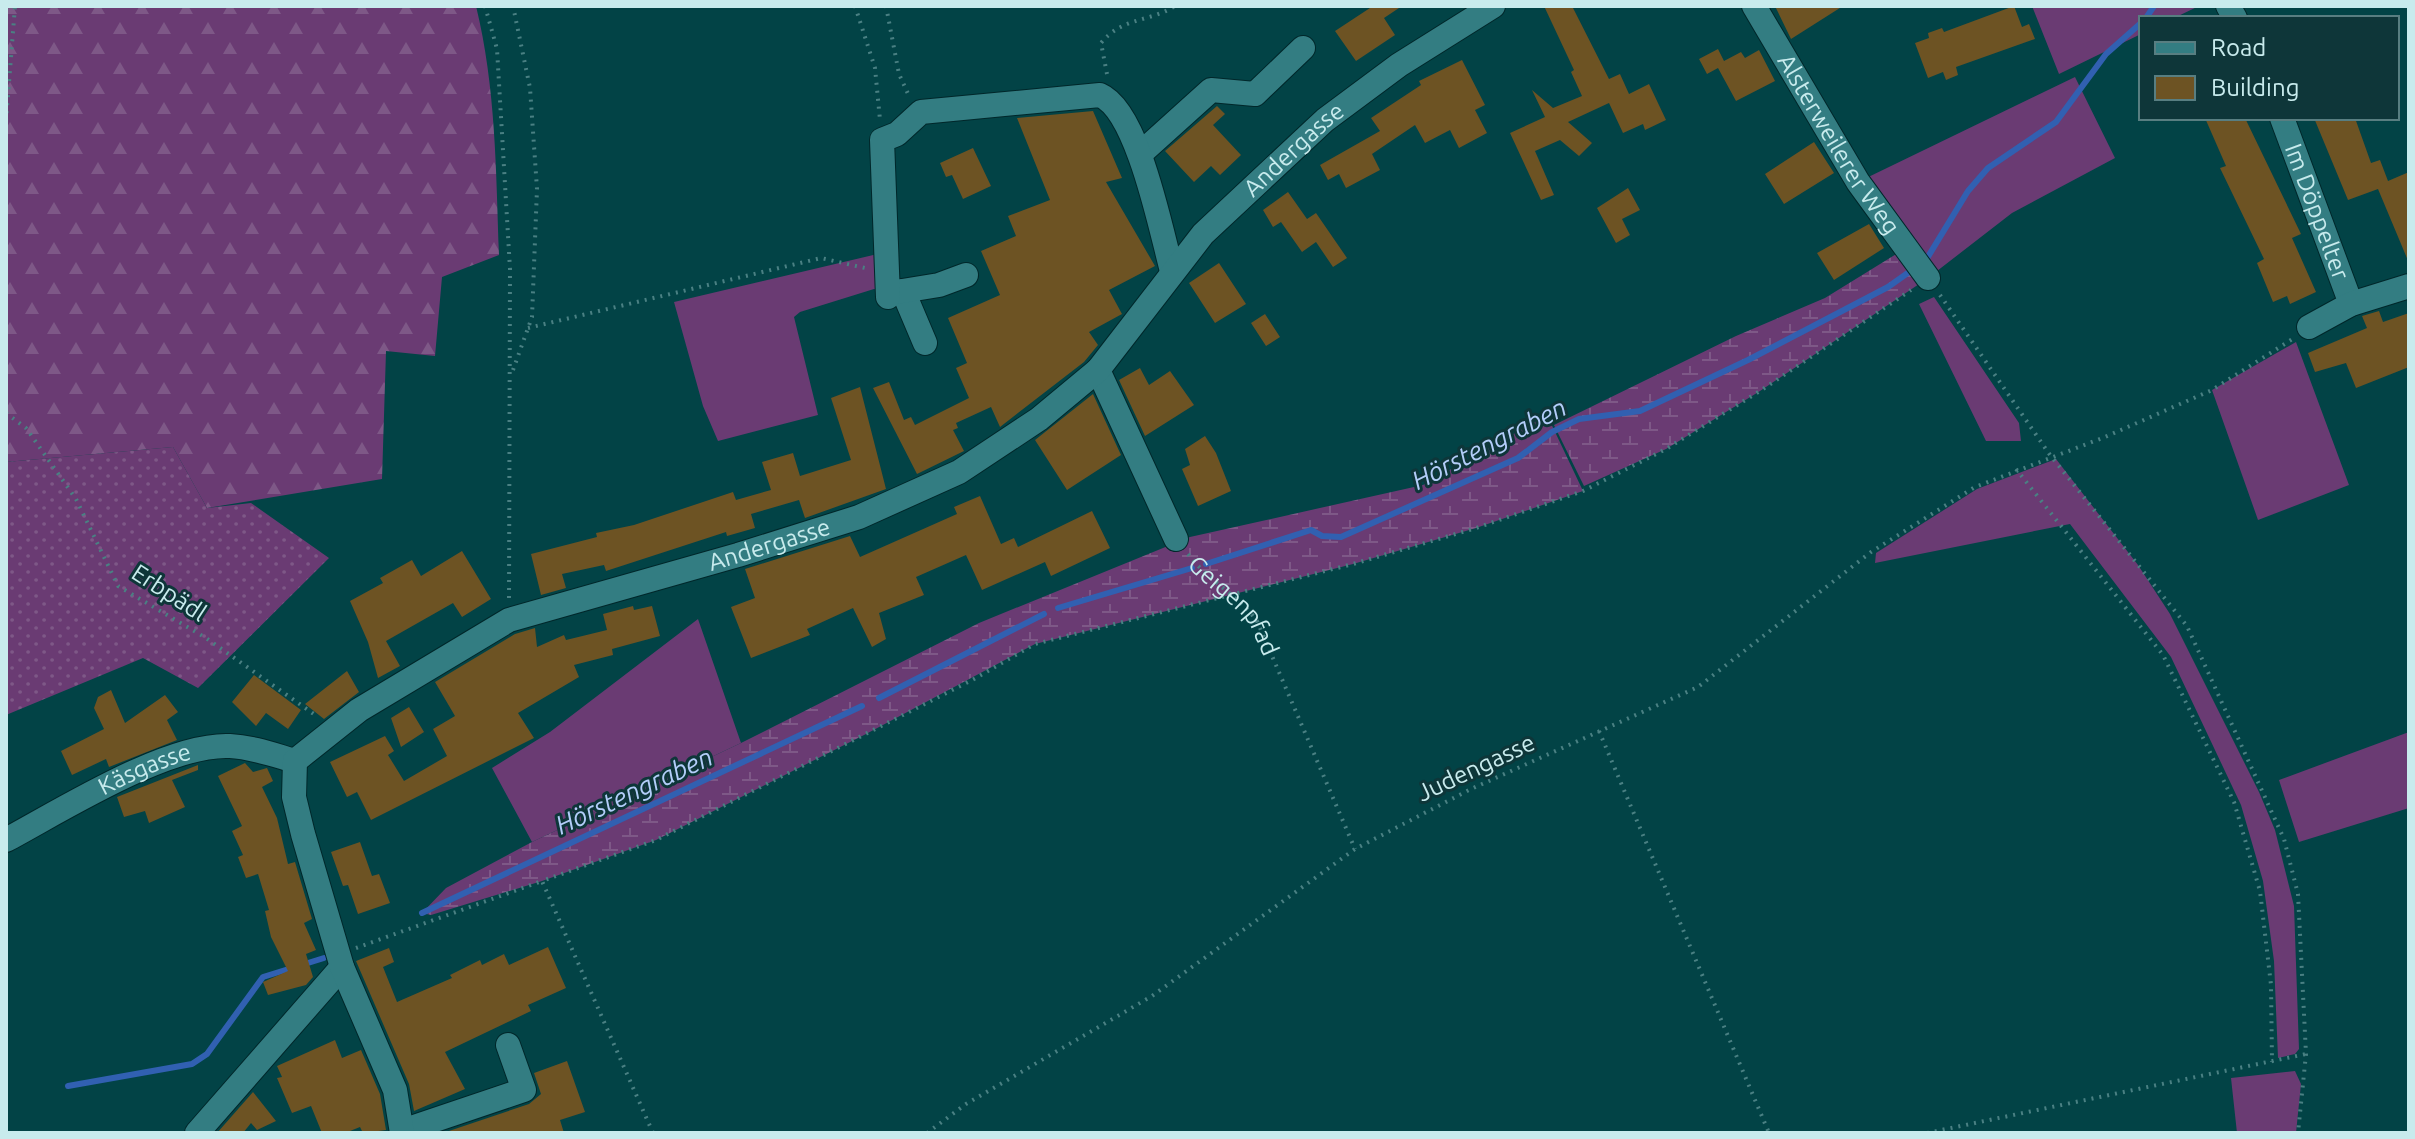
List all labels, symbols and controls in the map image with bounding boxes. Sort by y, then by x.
legend [2139,16,2399,120]
text: Road [2211,34,2266,61]
street label: Alsterweilerer Weg [1772,49,1905,239]
text: Building [2211,74,2299,101]
street label: Andergasse [1238,97,1349,202]
street label: Im Döppelter [2280,140,2355,283]
water label: Hörstengraben [1407,392,1571,495]
street label: Andergasse [705,513,833,576]
street label: Geigenpfad [1183,550,1284,659]
street label: Erbpädl [127,559,212,627]
street label: Judengasse [1413,729,1539,807]
street label: Käsgasse [94,738,194,800]
water label: Hörstengraben [551,742,717,840]

